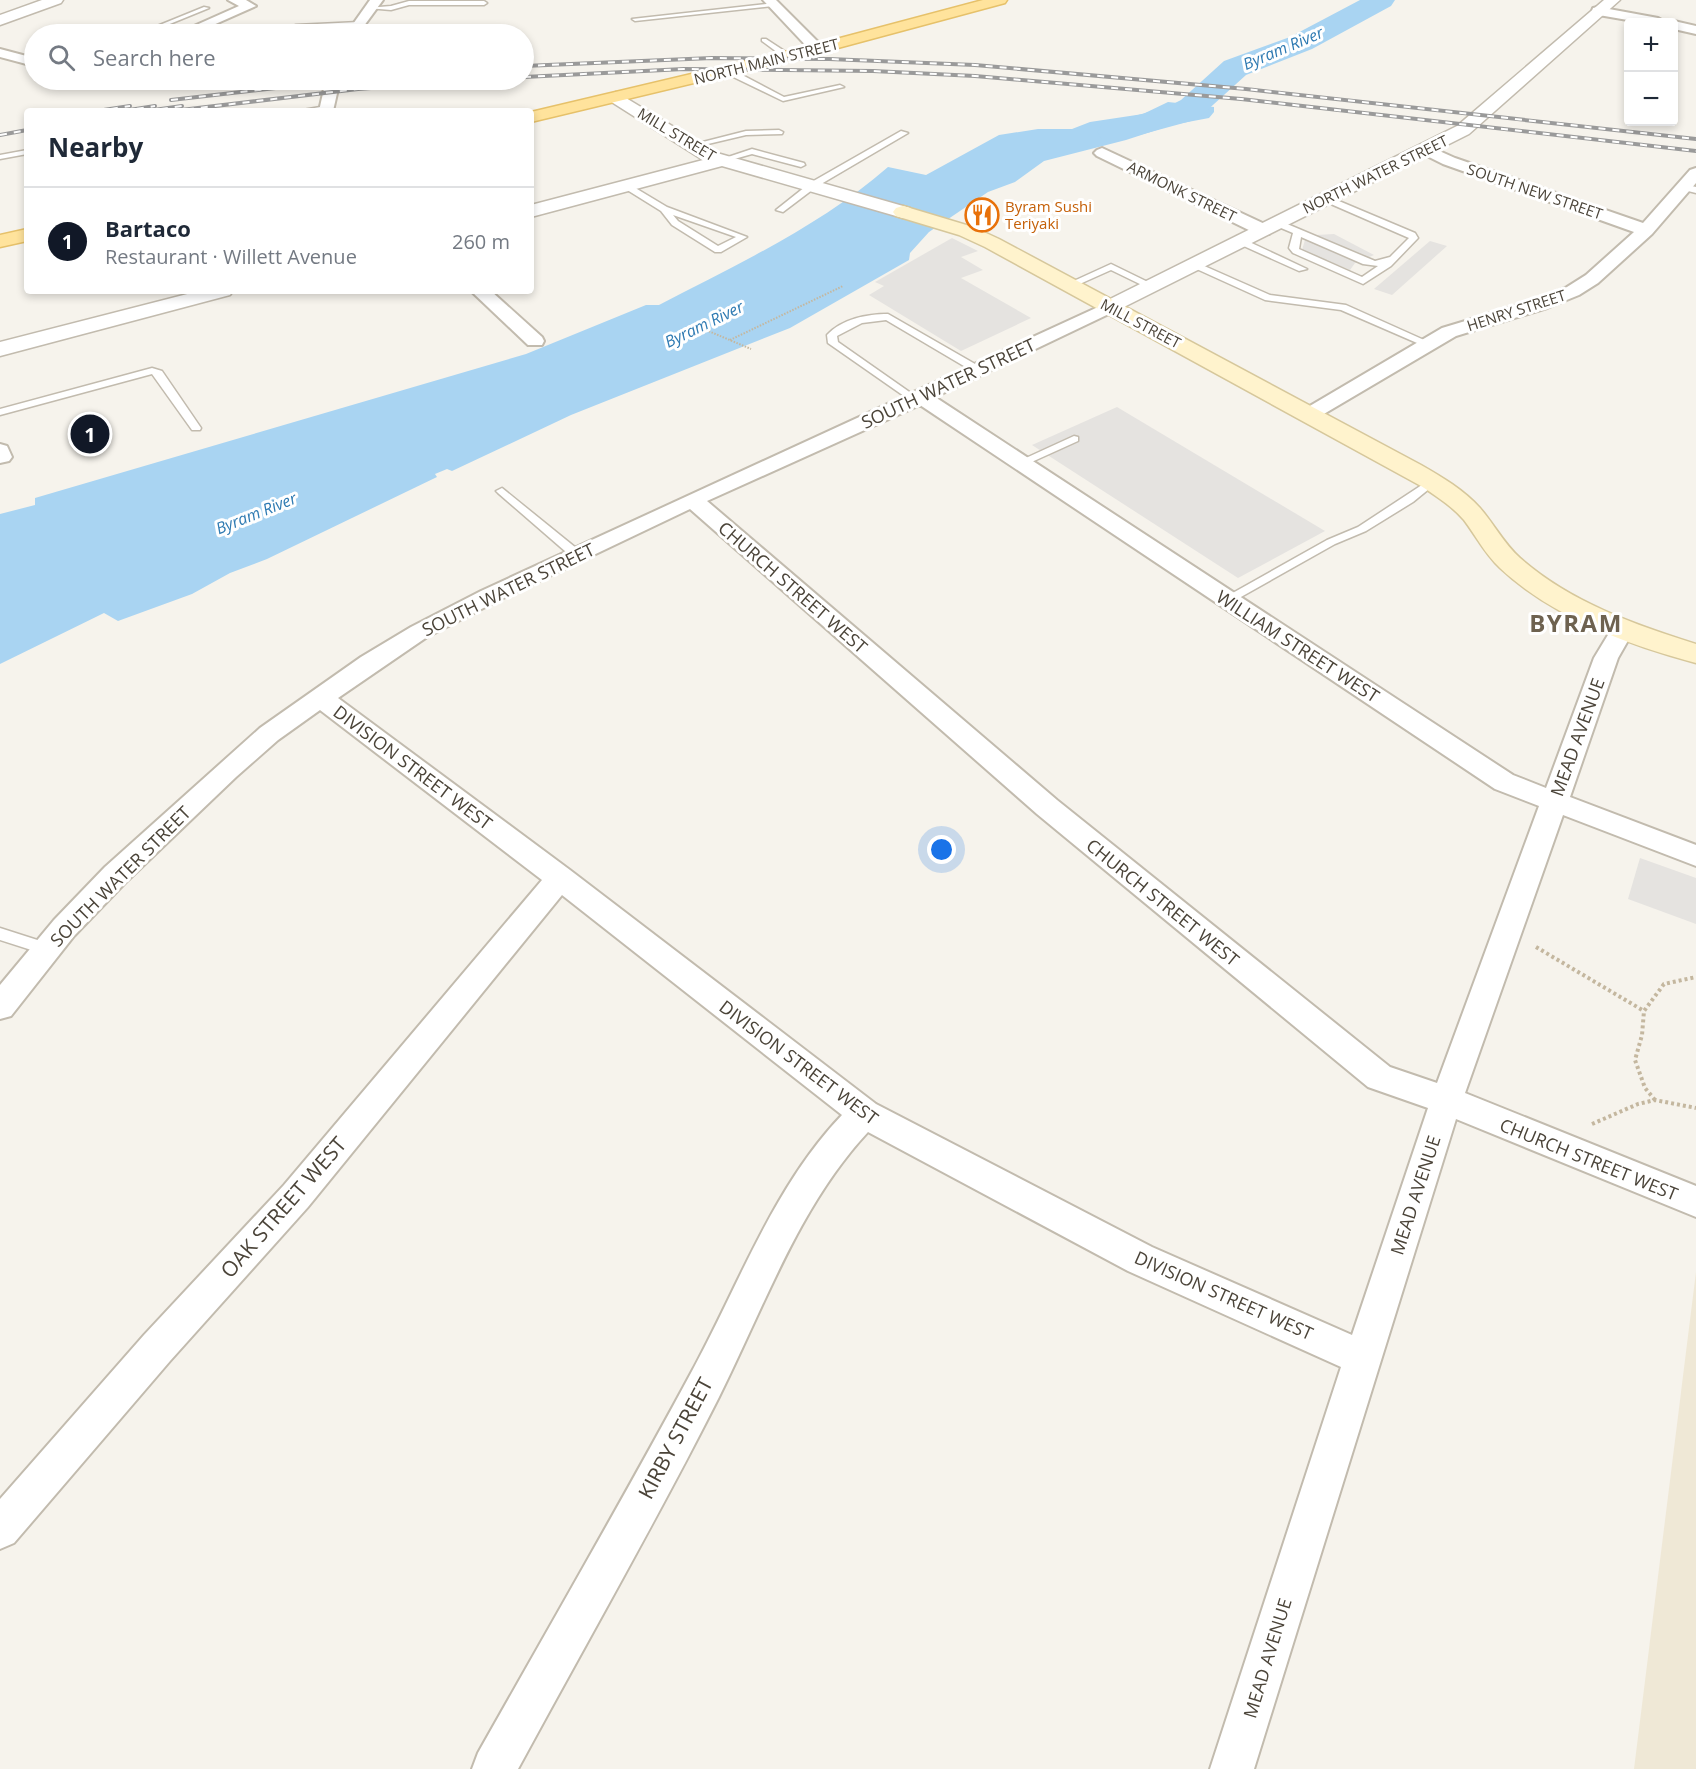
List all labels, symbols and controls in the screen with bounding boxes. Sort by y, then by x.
map controls [1624,18,1678,126]
button: + [1624,18,1678,72]
water label: Byram River [1239,21,1327,75]
search box [24,24,534,90]
street label: NORTH MAIN STREET [692,33,841,89]
icon: search [45,41,78,74]
text: Search here [93,42,216,72]
button: − [1624,72,1678,126]
street label: MILL STREET [634,103,720,166]
text: Nearby [48,129,143,165]
street label: NORTH WATER STREET [1299,130,1452,218]
street label: ARMONK STREET [1124,156,1241,226]
street label: SOUTH NEW STREET [1465,158,1606,224]
place label: Byram Sushi Teriyaki [1005,196,1092,233]
restaurant icon: Byram Sushi Teriyaki [964,197,1000,233]
text: Bartaco [105,213,191,243]
text: 1 [62,228,73,255]
text: 260 m [452,228,510,255]
text: Restaurant · Willett Avenue [105,243,357,270]
street label: HENRY STREET [1464,284,1569,335]
street label: MILL STREET [1097,294,1185,353]
water label: Byram River [661,295,748,353]
street label: SOUTH WATER STREET [857,332,1039,434]
pin: 1 [70,412,110,456]
water label: Byram River [212,487,300,539]
street label: CHURCH STREET WEST [713,516,873,658]
street label: SOUTH WATER STREET [418,537,598,641]
street label: WILLIAM STREET WEST [1212,584,1384,708]
district label: BYRAM [1529,606,1623,639]
street label: MEAD AVENUE [1544,675,1610,799]
street label: DIVISION STREET WEST [329,699,497,835]
street label: SOUTH WATER STREET [45,801,195,951]
street label: CHURCH STREET WEST [1082,833,1244,971]
your location [927,835,956,864]
street label: DIVISION STREET WEST [715,994,883,1130]
street label: CHURCH STREET WEST [1496,1112,1682,1206]
street label: OAK STREET WEST [214,1130,352,1284]
street label: MEAD AVENUE [1384,1132,1446,1258]
street label: DIVISION STREET WEST [1131,1245,1317,1345]
street label: KIRBY STREET [631,1372,719,1503]
street label: MEAD AVENUE [1237,1595,1297,1721]

